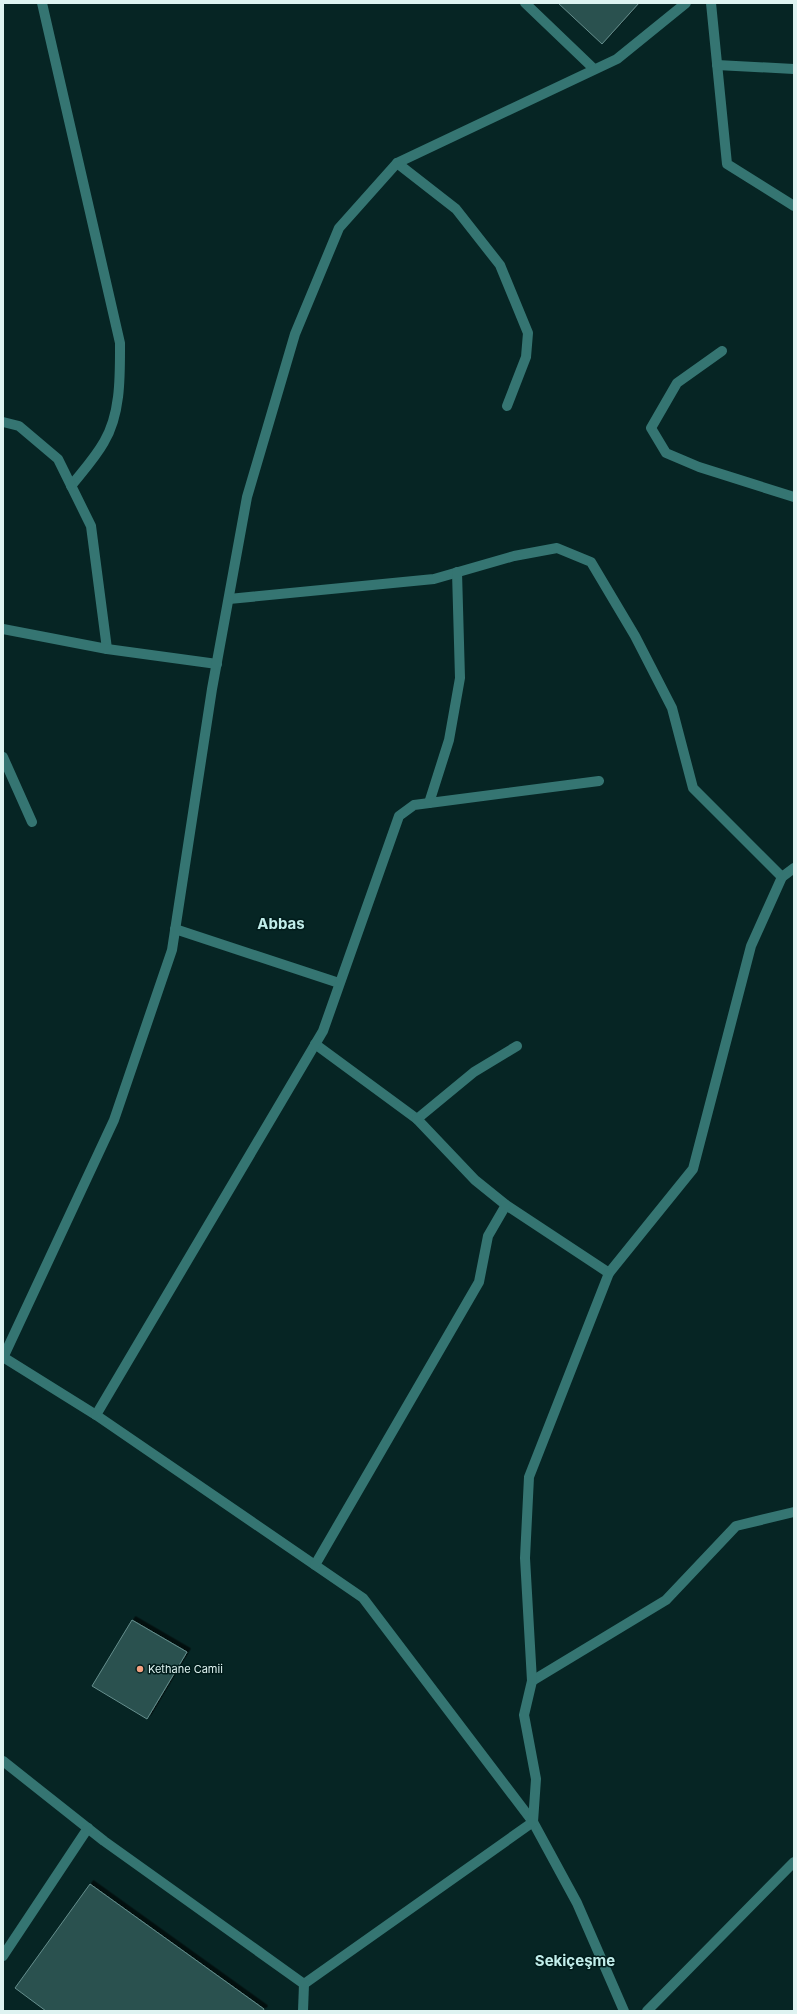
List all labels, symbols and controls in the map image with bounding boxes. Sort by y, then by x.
district label: Abbas [257,914,305,933]
place label: Kethane Camii [148,1662,223,1676]
marker: Kethane Camii [135,1664,145,1674]
district label: Sekiçeşme [535,1951,615,1970]

